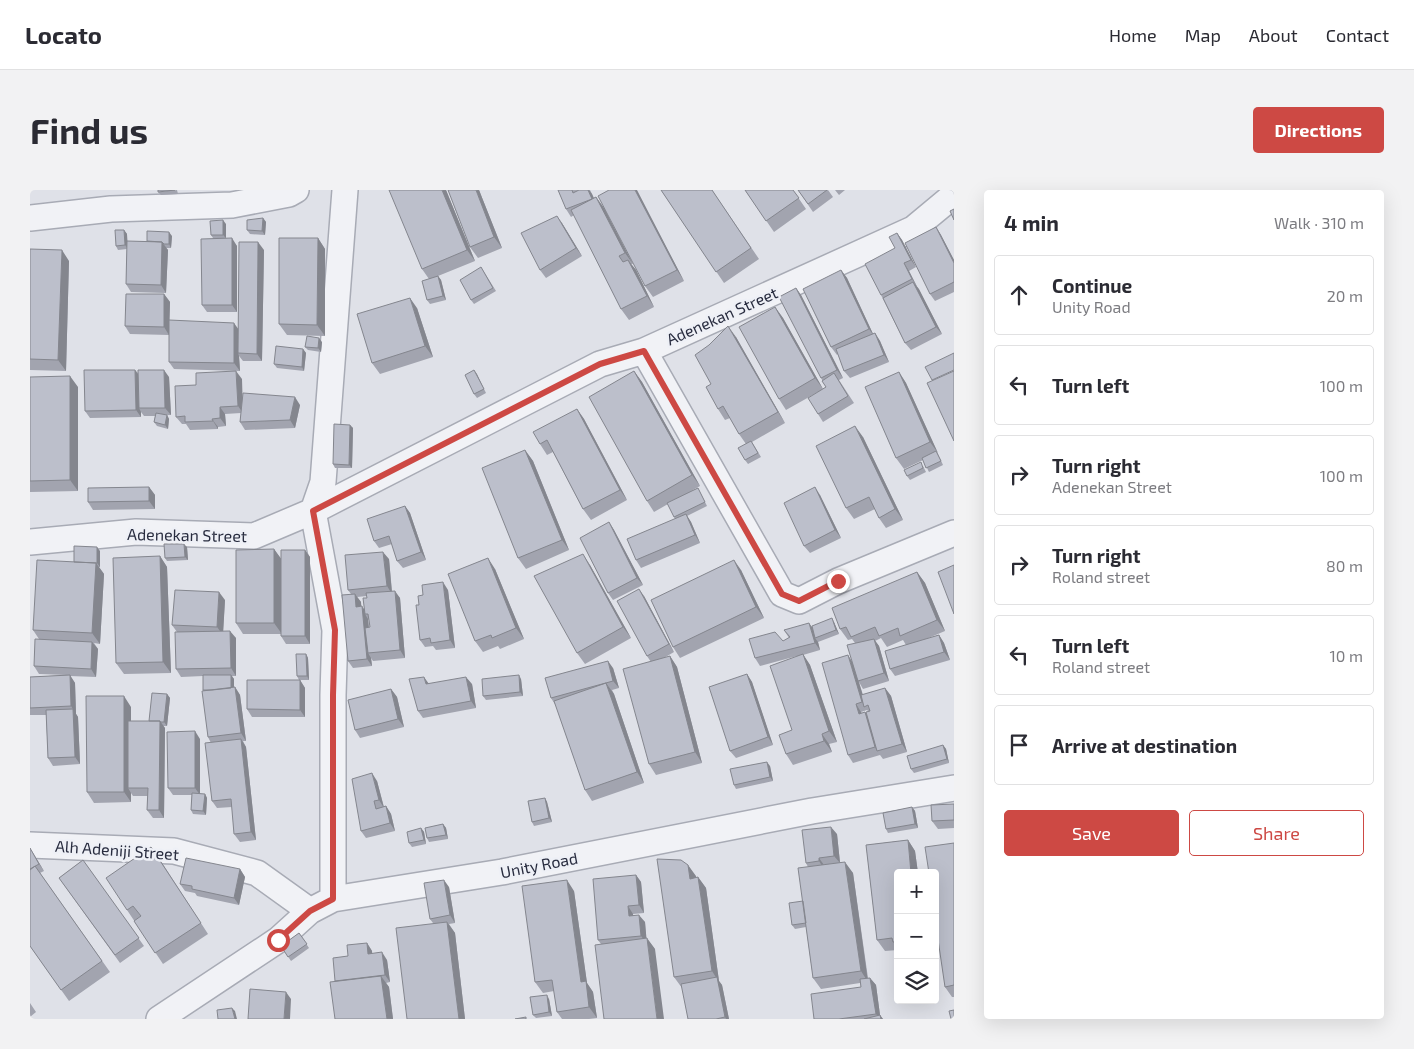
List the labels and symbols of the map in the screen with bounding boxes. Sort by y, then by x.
street label: Adenekan Street [663,282,780,349]
street label: Adenekan Street [127,524,247,545]
route end [827,570,850,593]
street label: Alh Adeniji Street [54,836,180,864]
street label: Unity Road [499,848,579,881]
route start [267,929,290,952]

